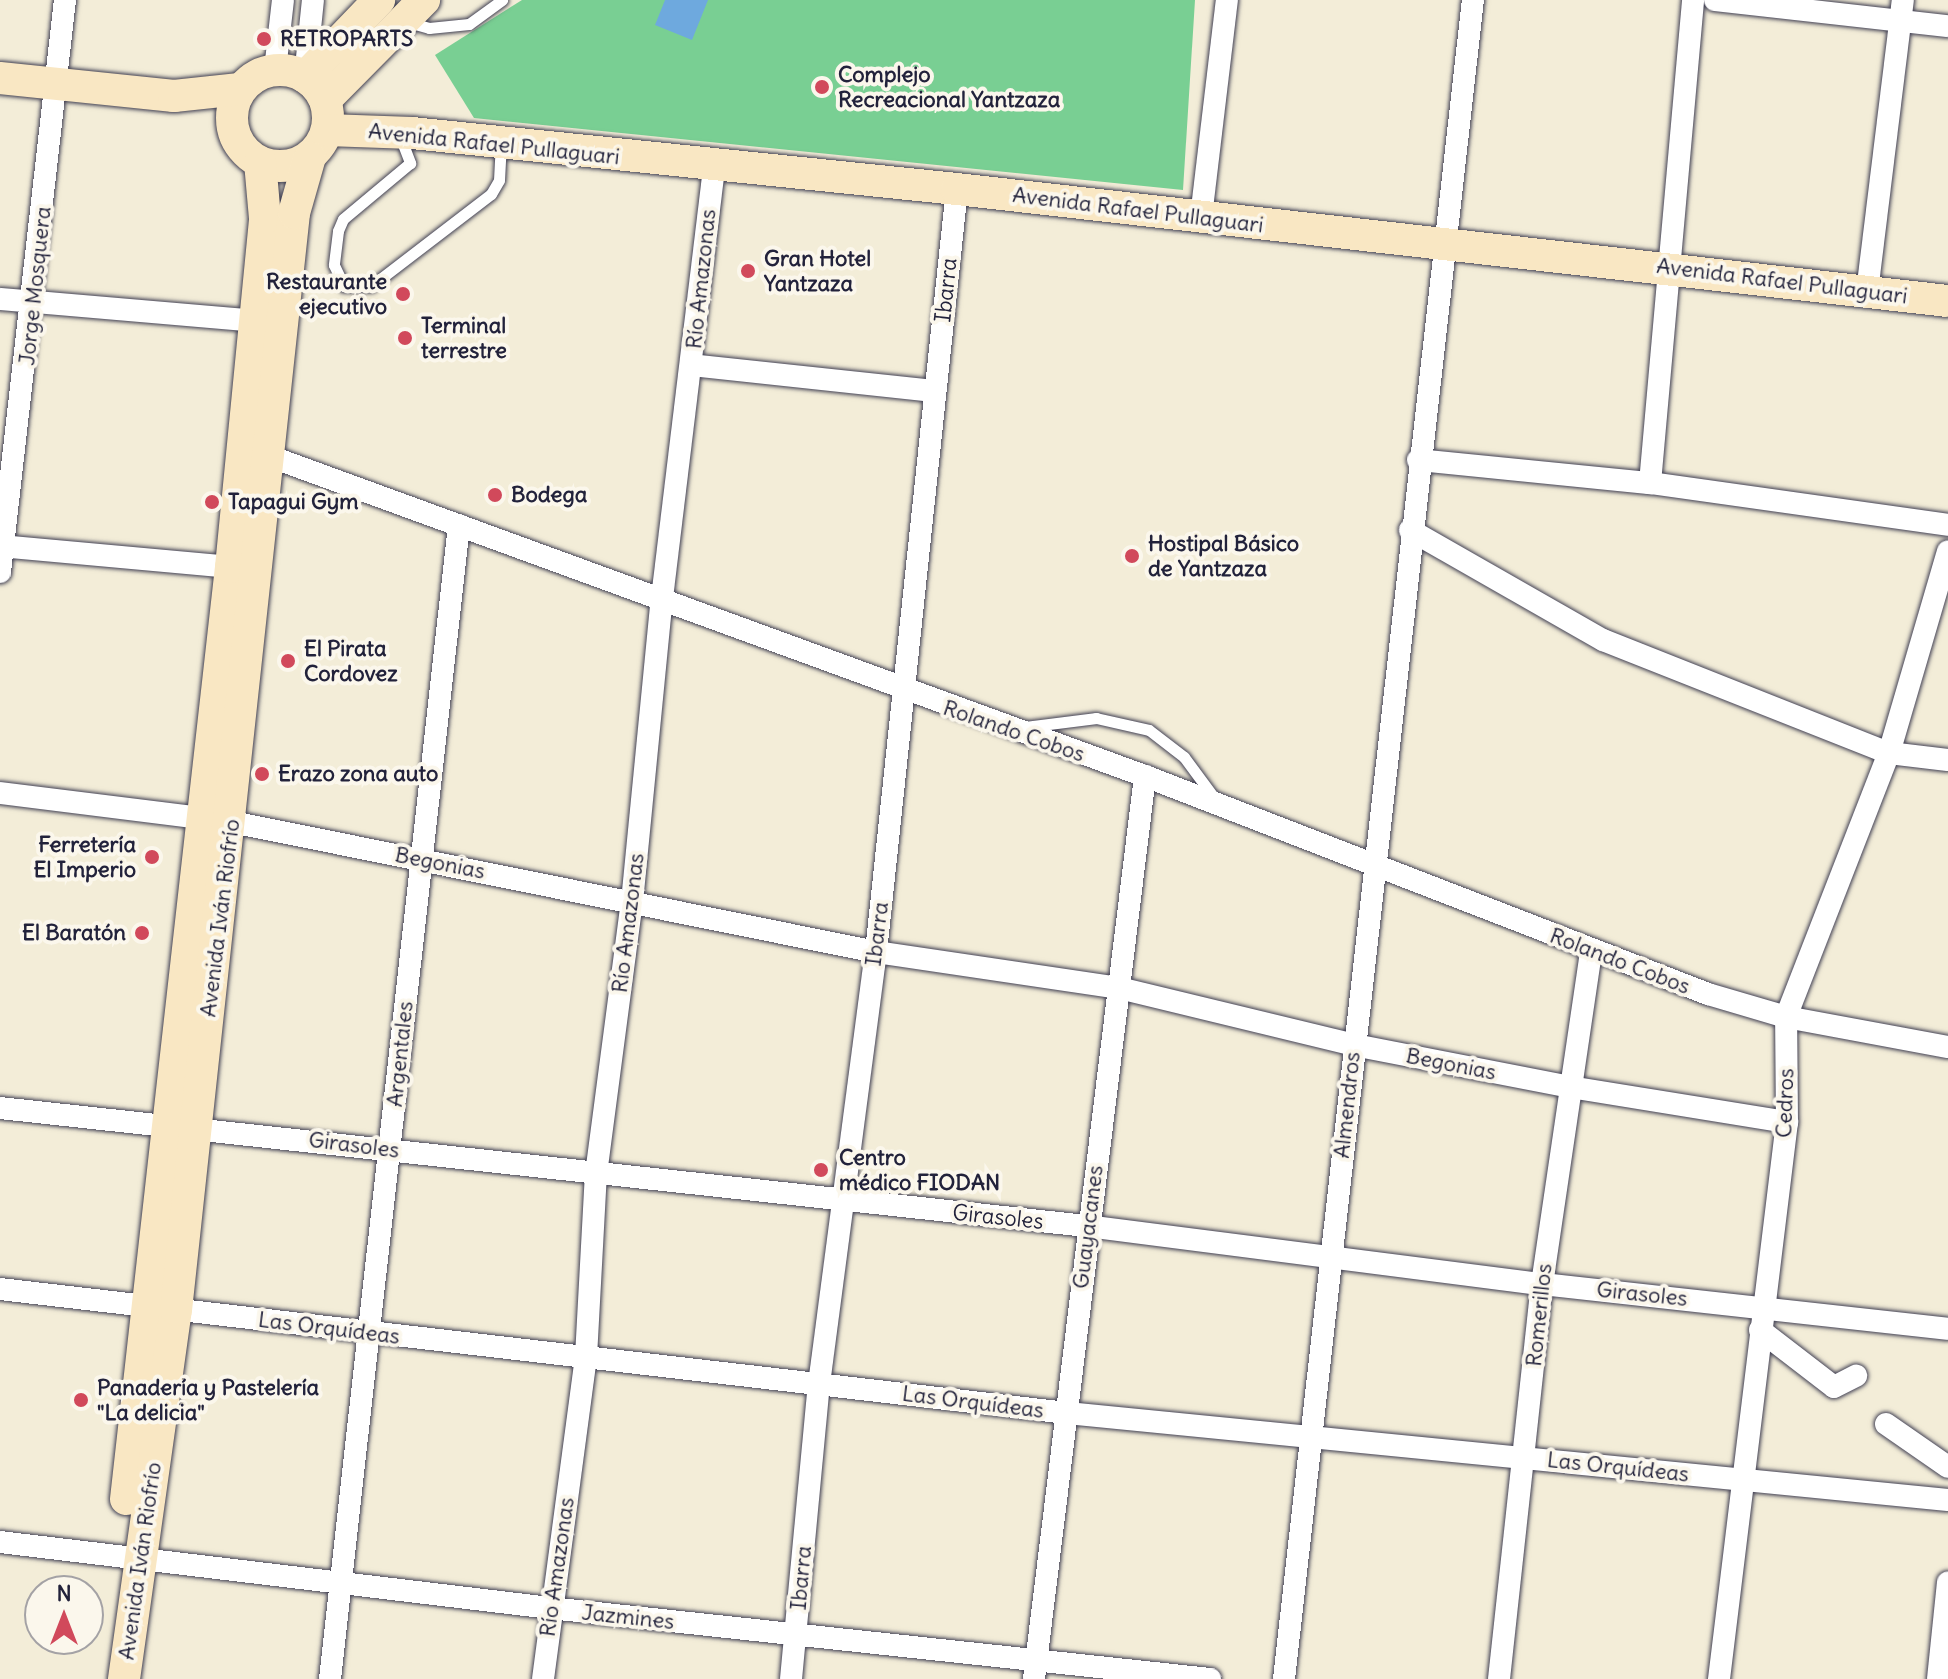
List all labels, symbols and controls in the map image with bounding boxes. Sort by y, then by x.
place label: RETROPARTS [280,26,413,52]
marker: RETROPARTS [255,30,273,48]
place label: Complejo Recreacional Yantzaza [838,61,1060,112]
marker: Complejo Recreacional Yantzaza [813,78,831,96]
street label: Avenida Rafael Pullaguari [367,118,621,170]
street label: Avenida Rafael Pullaguari [1011,182,1265,238]
street label: Jorge Mosquera [14,205,56,367]
street label: Río Amazonas [681,208,721,350]
place label: Gran Hotel Yantzaza [764,245,871,296]
street label: Avenida Rafael Pullaguari [1655,253,1909,309]
street label: Ibarra [929,257,963,323]
marker: Gran Hotel Yantzaza [739,262,757,280]
place label: Restaurante ejecutivo [266,268,387,320]
marker: Restaurante ejecutivo [394,285,412,303]
place label: Terminal terrestre [421,312,507,364]
marker: Terminal terrestre [396,329,414,347]
place label: Bodega [511,482,587,508]
marker: Bodega [486,486,504,504]
place label: Tapagui Gym [228,489,359,515]
marker: Tapagui Gym [203,493,221,511]
place label: Hostipal Básico de Yantzaza [1148,530,1299,582]
marker: Hostipal Básico de Yantzaza [1123,547,1141,565]
place label: El Pirata Cordovez [304,635,398,686]
marker: El Pirata Cordovez [279,652,297,670]
street label: Rolando Cobos [940,694,1088,768]
place label: Erazo zona auto [278,761,438,787]
marker: Erazo zona auto [253,765,271,783]
street label: Avenida Iván Riofrío [195,817,245,1019]
place label: Ferretería El Imperio [34,831,136,882]
street label: Begonias [393,841,487,885]
marker: Ferretería El Imperio [143,848,161,866]
street label: Río Amazonas [606,852,650,994]
street label: Ibarra [860,900,894,968]
place label: El Baratón [22,920,126,946]
street label: Rolando Cobos [1546,922,1694,1000]
marker: El Baratón [133,924,151,942]
street label: Argentales [381,1000,419,1108]
street label: Begonias [1404,1042,1498,1086]
street label: Almendros [1328,1050,1366,1160]
street label: Cedros [1771,1068,1799,1138]
street label: Girasoles [307,1126,401,1164]
place label: Centro médico FIODAN [839,1144,1000,1196]
marker: Centro médico FIODAN [810,1159,832,1181]
street label: Guayacanes [1067,1164,1109,1290]
street label: Girasoles [951,1199,1045,1235]
street label: Romerillos [1520,1262,1558,1368]
street label: Girasoles [1595,1276,1689,1312]
street label: Las Orquídeas [257,1306,401,1350]
place label: Panadería y Pastelería "La delicia" [97,1374,319,1426]
street label: Las Orquídeas [901,1380,1045,1424]
marker: Panadería y Pastelería "La delicia" [72,1391,90,1409]
street label: Las Orquídeas [1546,1446,1690,1488]
street label: Avenida Iván Riofrío [113,1460,167,1662]
street label: Río Amazonas [534,1496,580,1638]
street label: Ibarra [785,1545,817,1611]
north arrow [24,1575,104,1655]
text: N [56,1579,72,1607]
street label: Jazmines [580,1599,676,1635]

